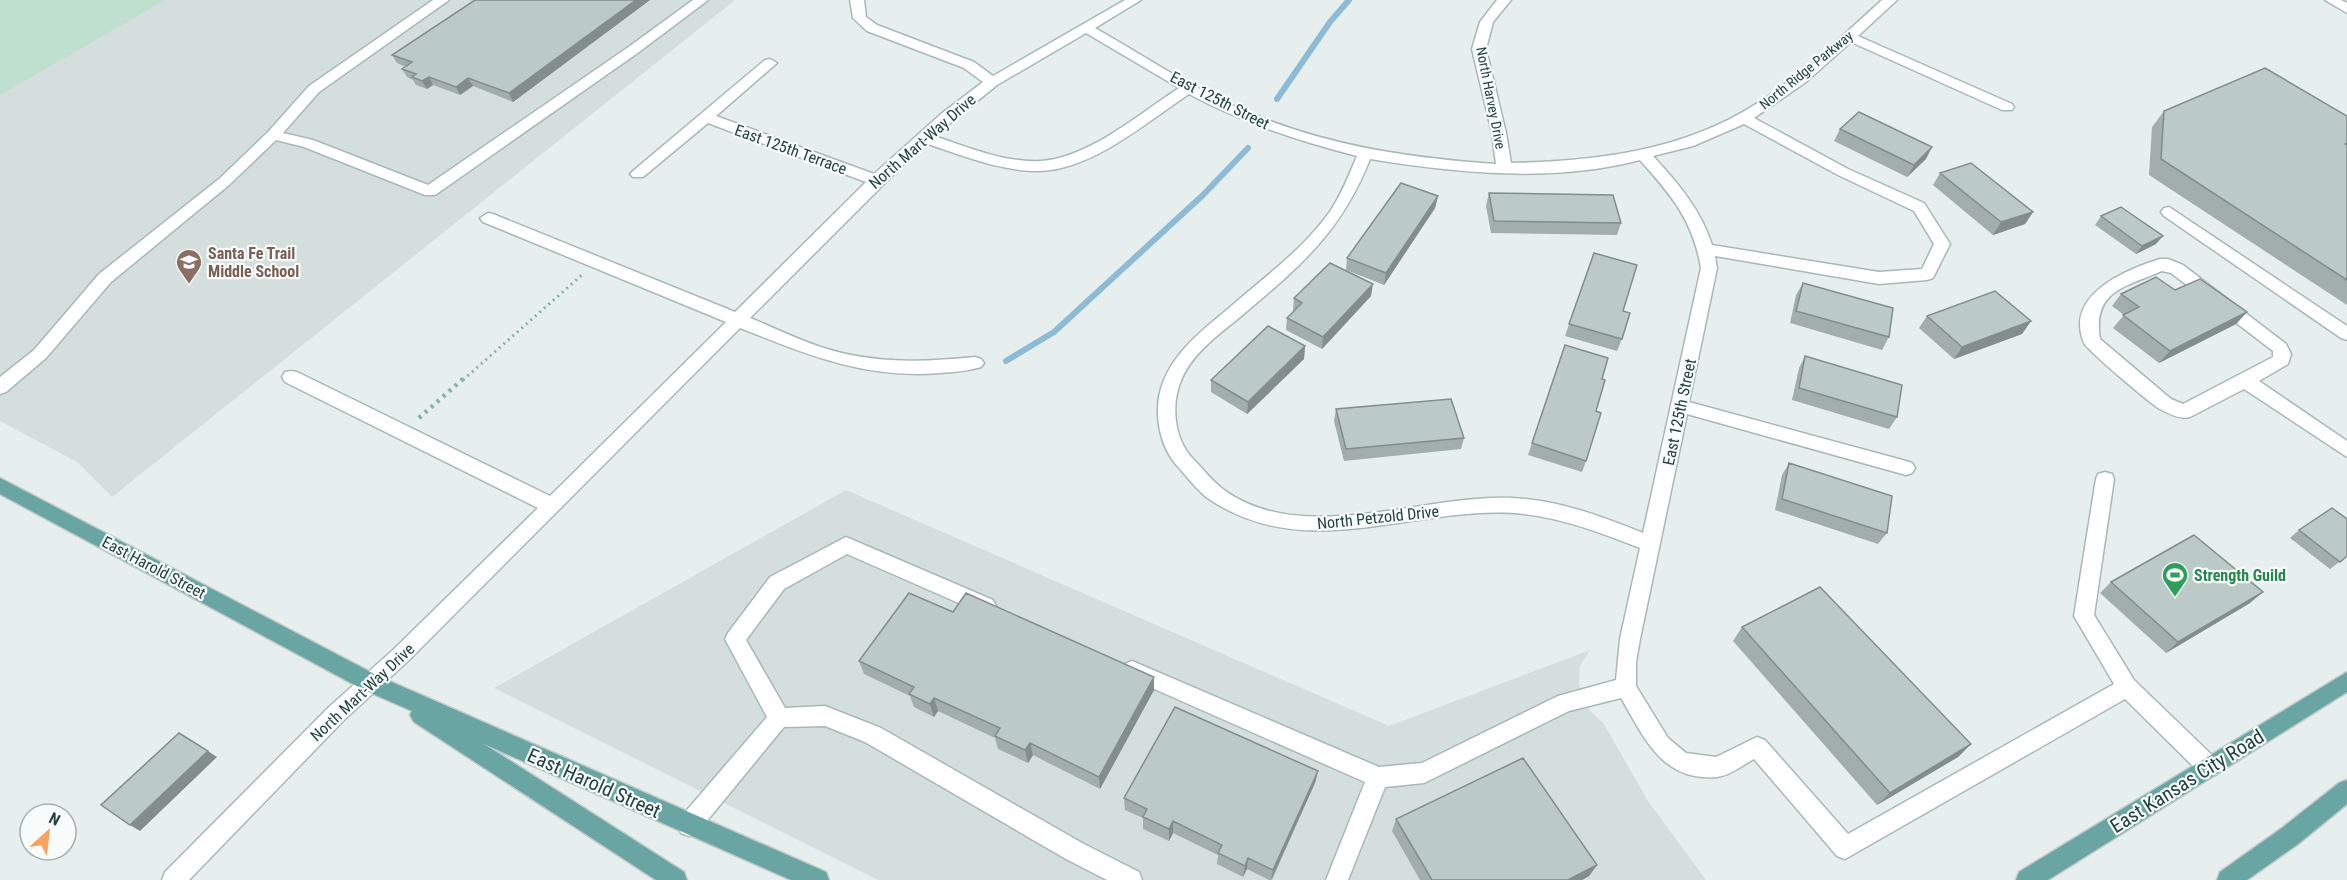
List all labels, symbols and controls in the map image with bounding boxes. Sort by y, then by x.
street label: North Ridge Parkway [1756,27,1856,112]
street label: North Harvey Drive [1473,46,1509,151]
street label: East 125th Street [1167,67,1273,134]
street label: North Mart-Way Drive [865,90,979,193]
street label: East 125th Terrace [732,120,849,179]
place label: Santa Fe Trail Middle School [208,244,299,281]
school or university icon: Santa Fe Trail Middle School [174,247,204,285]
street label: East 125th Street [1659,357,1700,467]
street label: North Petzold Drive [1316,502,1440,533]
street label: East Harold Street [99,532,209,603]
sports icon: Strength Guild [2160,560,2190,598]
place label: Strength Guild [2194,566,2286,585]
street label: North Mart-Way Drive [307,639,418,745]
street label: East Kansas City Road [2106,724,2268,838]
street label: East Harold Street [524,743,664,823]
north arrow [18,802,78,862]
text: N [46,808,63,830]

